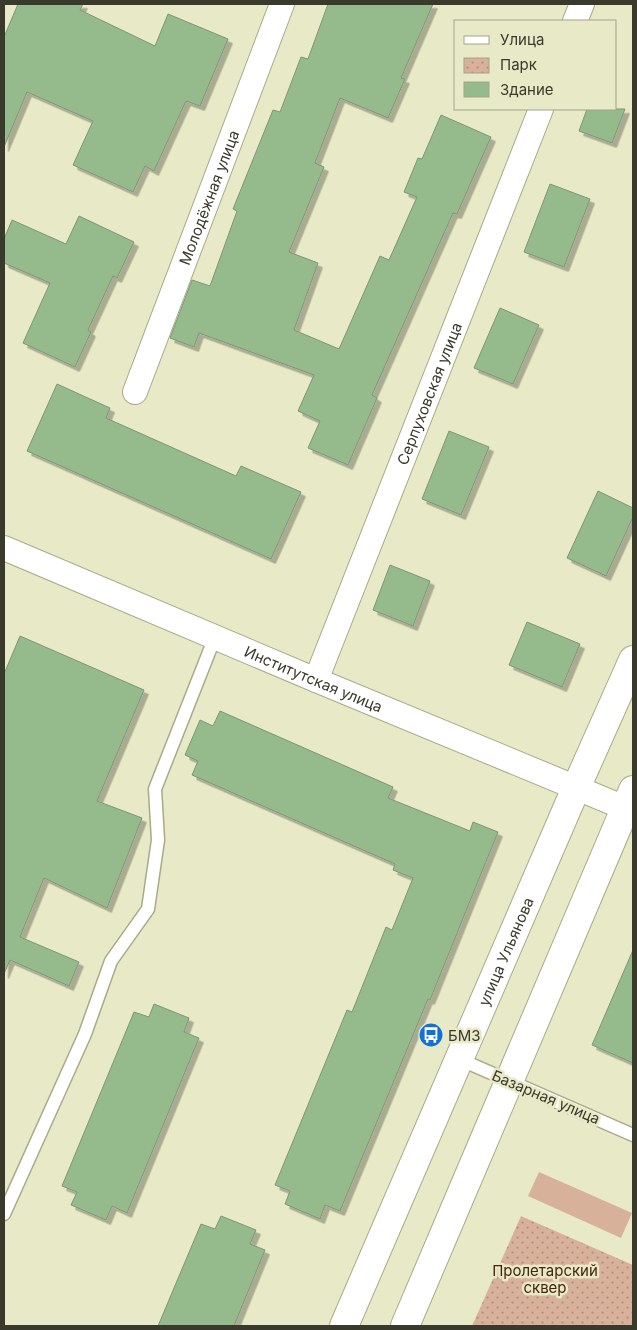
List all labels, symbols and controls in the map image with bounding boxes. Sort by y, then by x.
legend [454,20,617,110]
text: Улица [500,30,544,49]
text: Парк [500,55,537,74]
text: Здание [500,80,554,99]
street label: Молодёжная улица [175,127,243,268]
street label: Серпуховская улица [392,319,466,467]
street label: Институтская улица [242,641,385,716]
street label: улица Ульянова [474,894,537,1009]
bus stop icon: БМЗ [418,1022,444,1048]
place label: БМЗ [448,1026,481,1045]
street label: Базарная улица [489,1066,603,1128]
park label: Пролетарский сквер [492,1261,598,1297]

